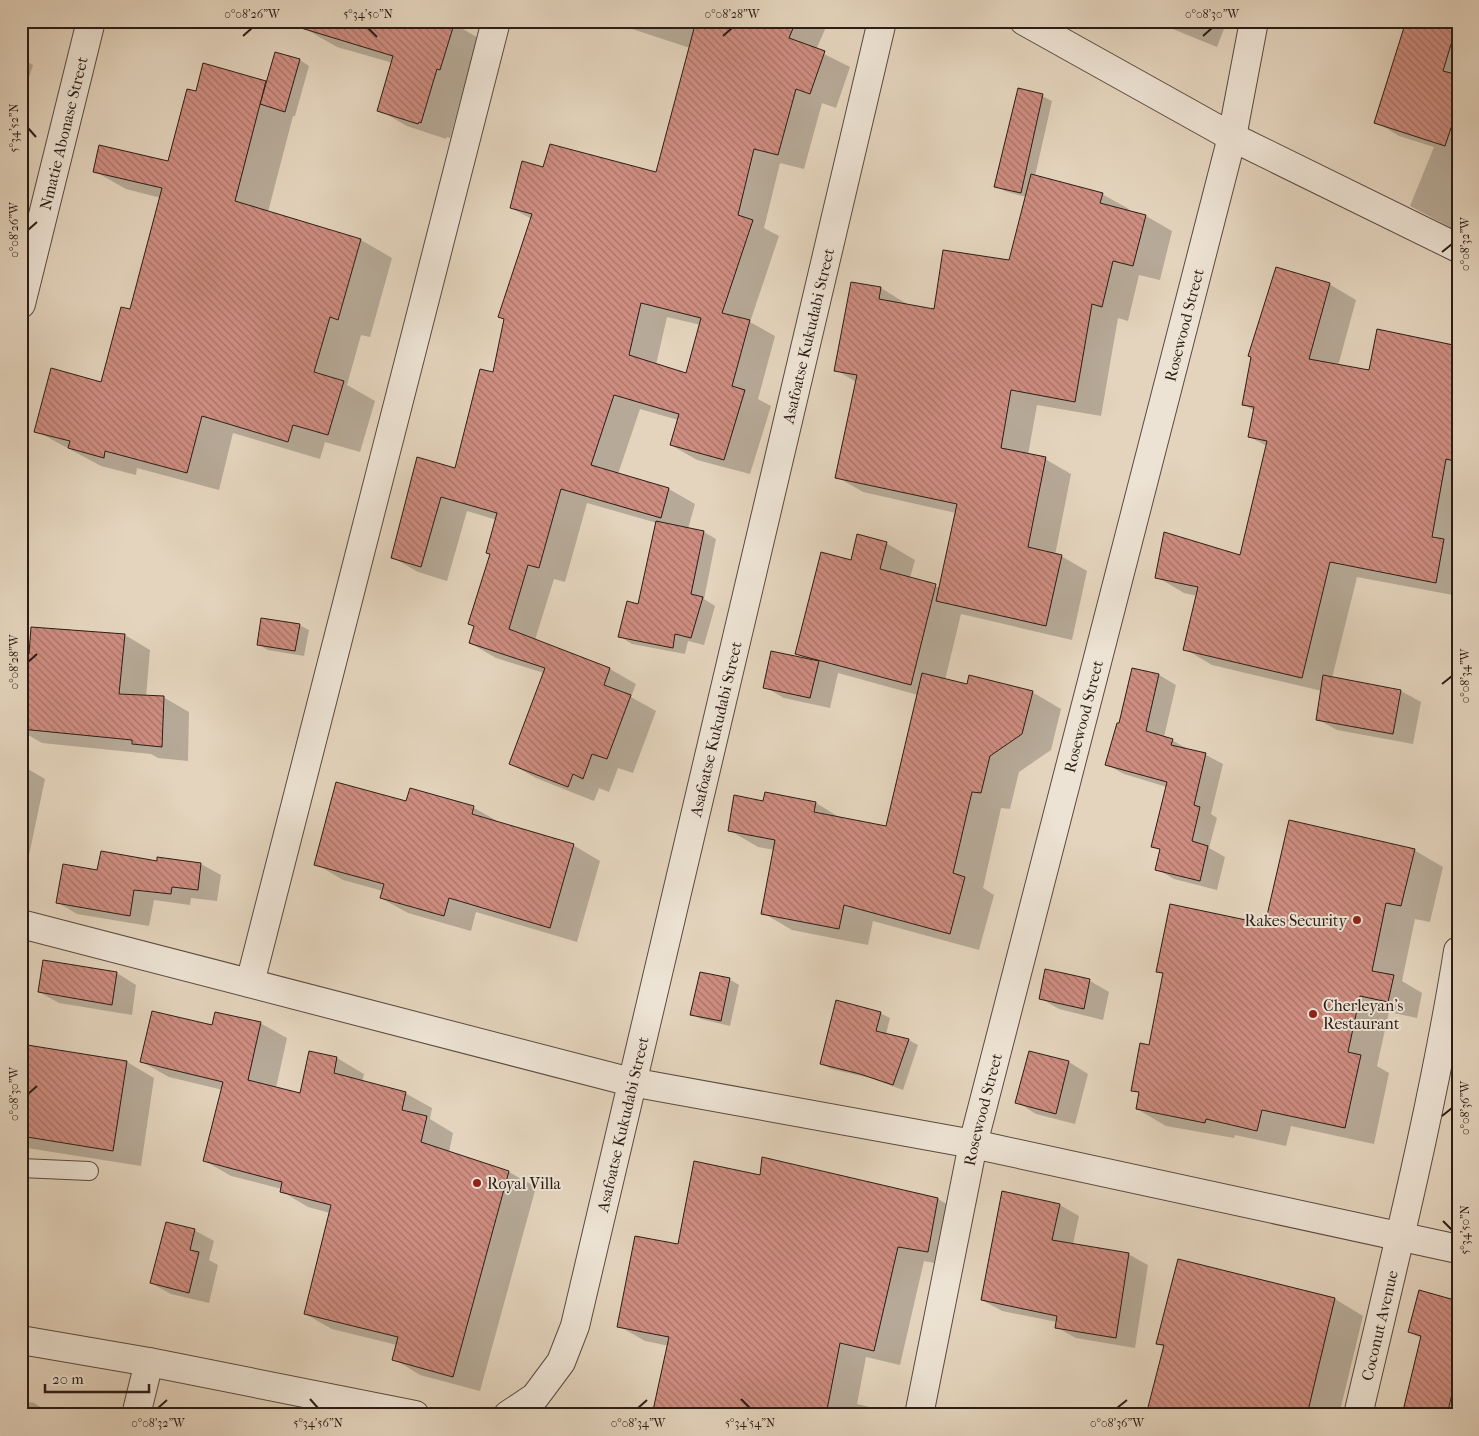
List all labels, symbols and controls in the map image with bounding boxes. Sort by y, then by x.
text: 0°08'26"W [224,7,281,21]
text: 5°34'50"N [343,7,393,21]
text: 0°08'28"W [705,7,761,21]
text: 0°08'30"W [1185,7,1240,21]
street label: Nmatie Abonase Street [36,54,92,212]
text: 5°34'52"N [7,103,21,153]
text: 0°08'26"W [7,201,21,258]
text: 0°08'32"W [1458,216,1472,271]
street label: Asafoatse Kukudabi Street [778,246,838,426]
street label: Rosewood Street [1161,267,1208,383]
text: 0°08'28"W [7,633,21,689]
street label: Asafoatse Kukudabi Street [686,639,746,820]
text: 0°08'34"W [1458,647,1472,703]
street label: Rosewood Street [1060,658,1107,775]
place label: Rakes Security [1245,911,1347,930]
marker: Rakes Security [1351,914,1363,926]
place label: Cherleyan’s Restaurant [1323,996,1404,1033]
marker: Cherleyan’s Restaurant [1307,1008,1319,1020]
street label: Asafoatse Kukudabi Street [593,1034,653,1215]
street label: Rosewood Street [960,1051,1006,1168]
text: 0°08'30"W [7,1066,21,1121]
text: 0°08'36"W [1458,1080,1472,1135]
place label: Royal Villa [487,1174,562,1193]
marker: Royal Villa [471,1177,483,1189]
text: 5°34'50"N [1458,1205,1472,1255]
street label: Coconut Avenue [1357,1268,1402,1383]
scale bar [45,1361,149,1393]
text: 20 m [52,1370,84,1388]
text: 0°08'32"W [131,1416,186,1430]
text: 5°34'56"N [293,1416,343,1430]
text: 0°08'34"W [611,1416,667,1430]
text: 5°34'54"N [725,1416,775,1430]
text: 0°08'36"W [1090,1416,1145,1430]

